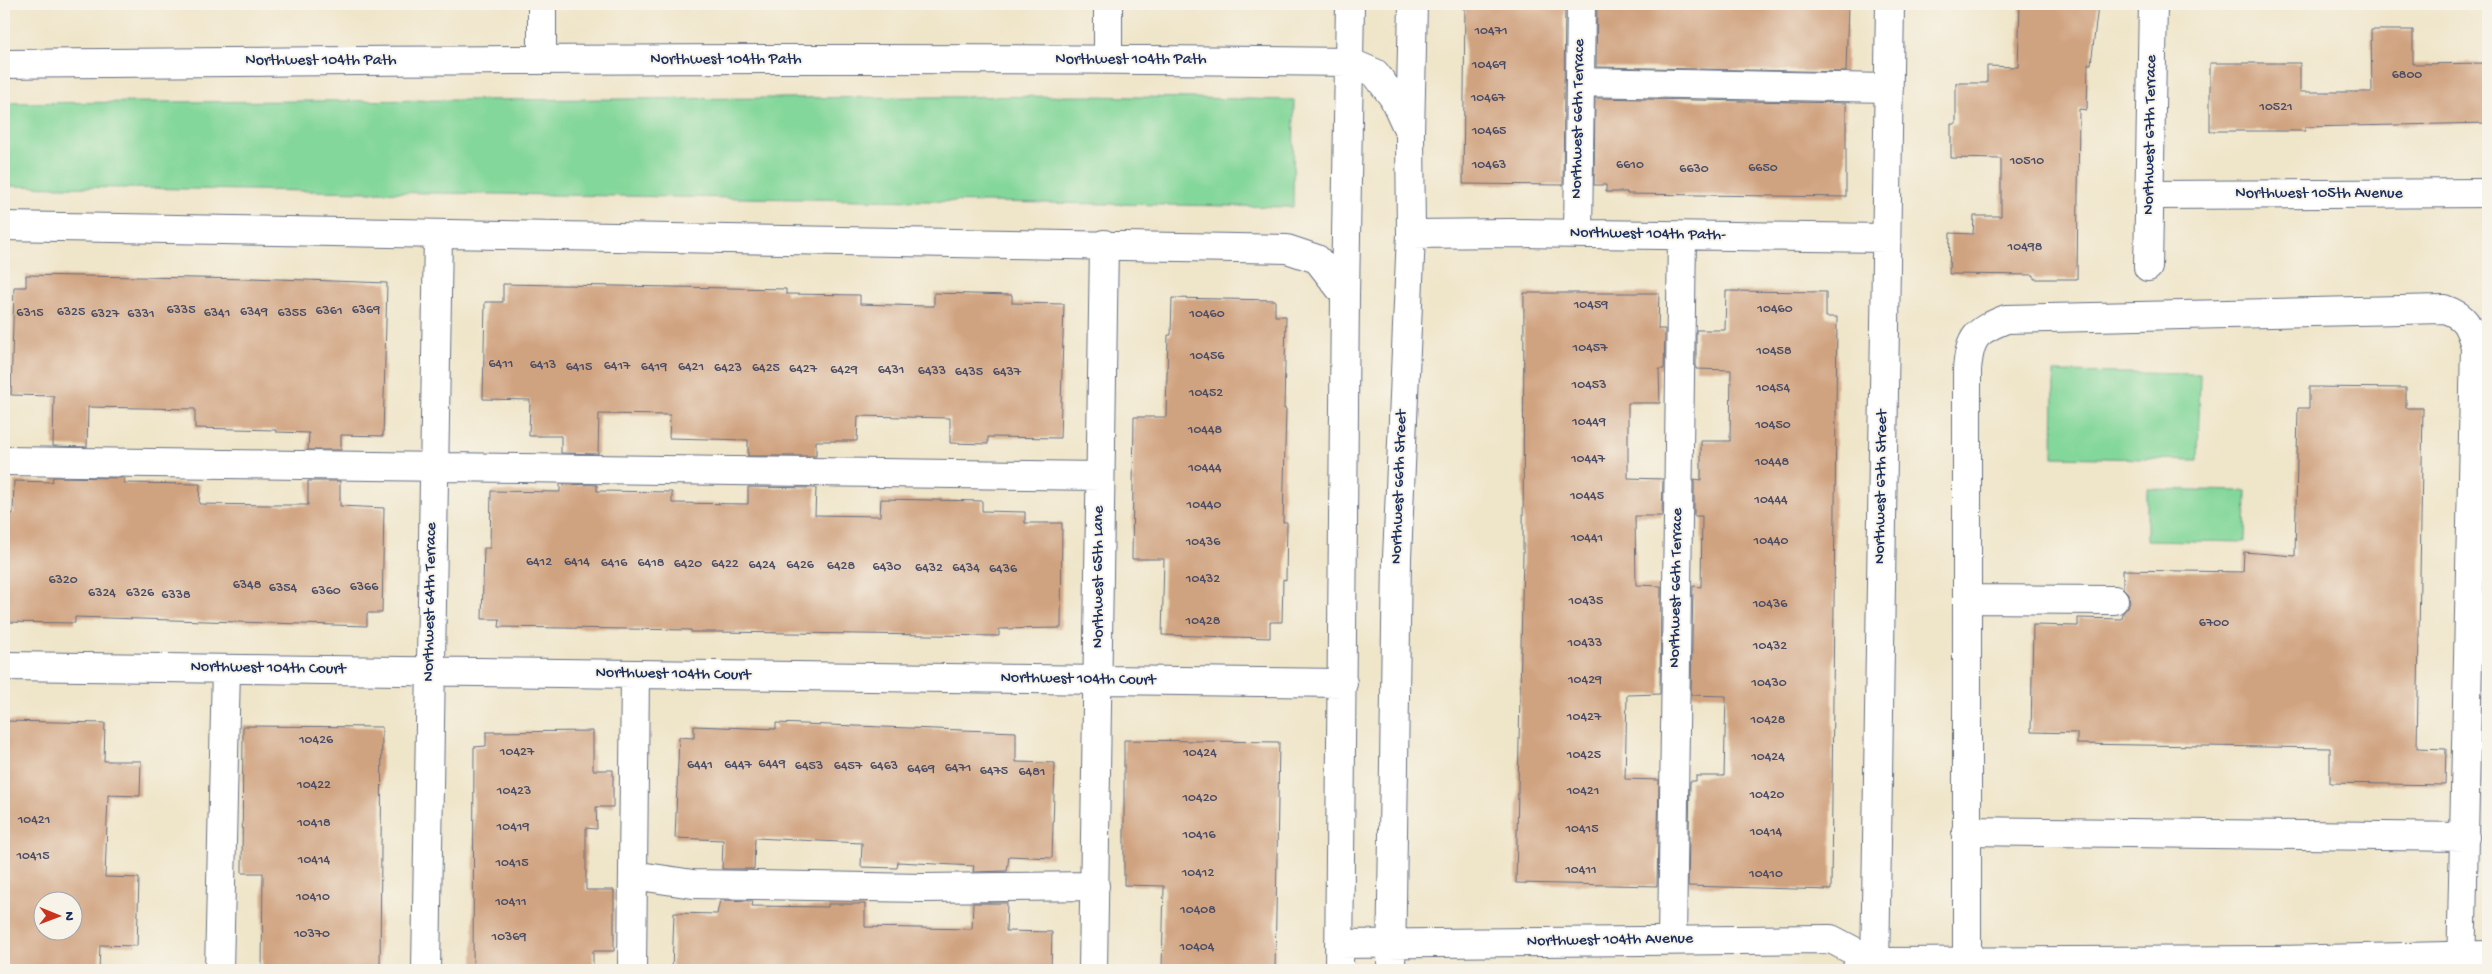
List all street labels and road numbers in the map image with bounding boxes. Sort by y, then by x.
street label: Northwest 66th Terrace [1568,38,1590,199]
street label: Northwest 104th Path [650,51,802,70]
street label: Northwest 104th Path [1055,51,1207,70]
street label: Northwest 104th Path [245,52,397,71]
street label: Northwest 67th Terrace [2140,54,2162,215]
street label: Northwest 105th Avenue [2235,185,2403,204]
street label: Northwest 104th Path- [1570,224,1726,246]
street label: Northwest 66th Street [1388,408,1412,564]
street label: Northwest 67th Street [1871,408,1893,564]
street label: Northwest 65th Lane [1090,505,1109,648]
street label: Northwest 66th Terrace [1666,507,1688,668]
street label: Northwest 64th Terrace [420,521,442,682]
street label: Northwest 104th Court [190,658,347,680]
street label: Northwest 104th Court [595,664,752,686]
street label: Northwest 104th Court [1000,669,1157,691]
street label: Northwest 104th Avenue [1527,930,1694,952]

